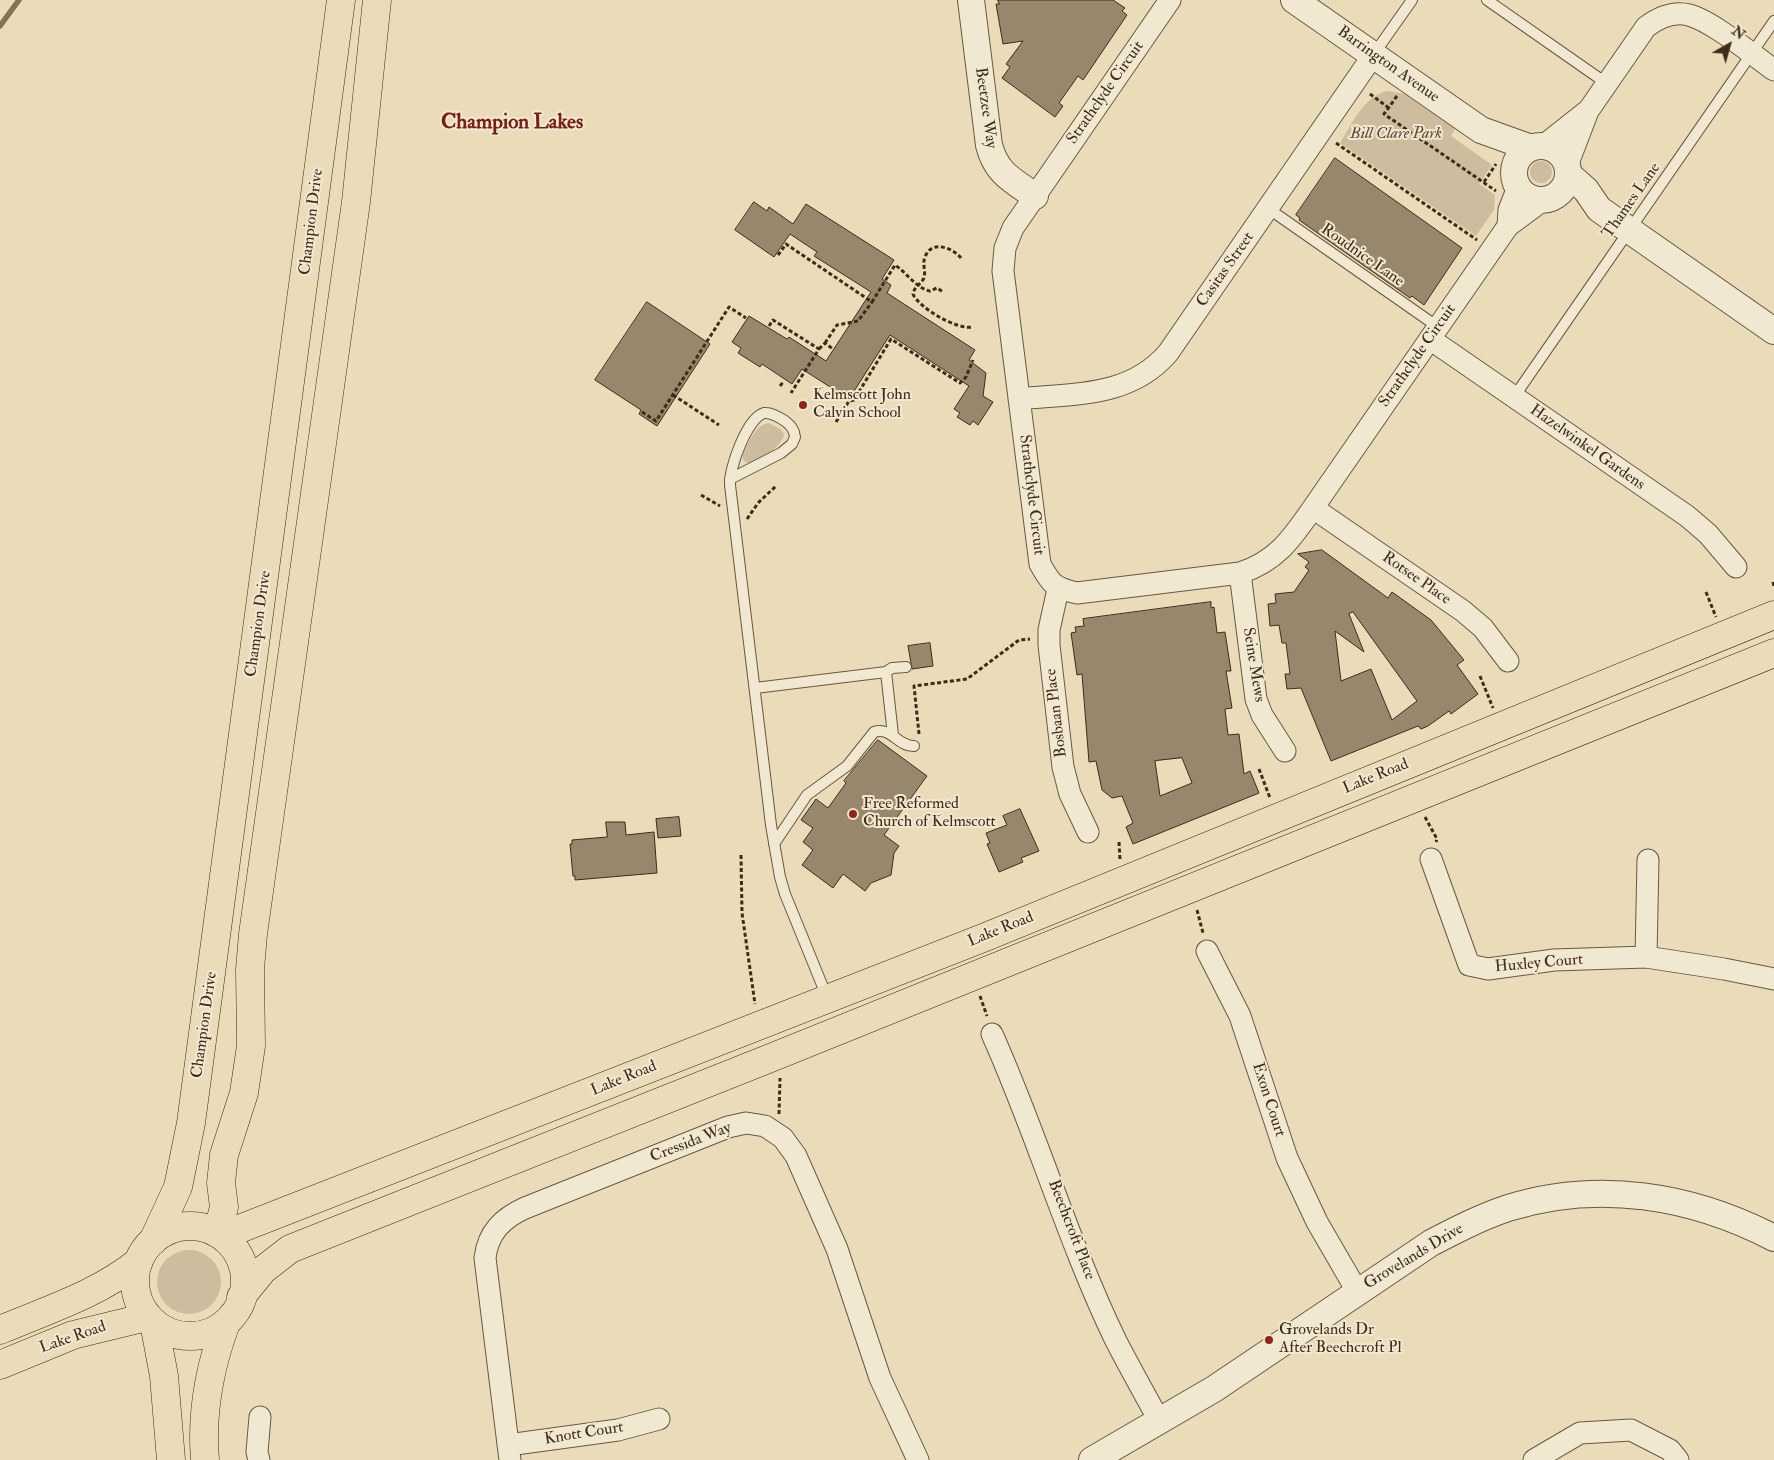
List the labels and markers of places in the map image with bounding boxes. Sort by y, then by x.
place label: Kelmscott John Calvin School [813,386,911,424]
marker: Kelmscott John Calvin School [797,399,809,411]
place label: Free Reformed Church of Kelmscott [863,795,996,833]
marker: Free Reformed Church of Kelmscott [847,808,859,820]
place label: Grovelands Dr After Beechcroft Pl [1279,1321,1402,1359]
marker: Grovelands Dr After Beechcroft Pl [1263,1334,1275,1346]

